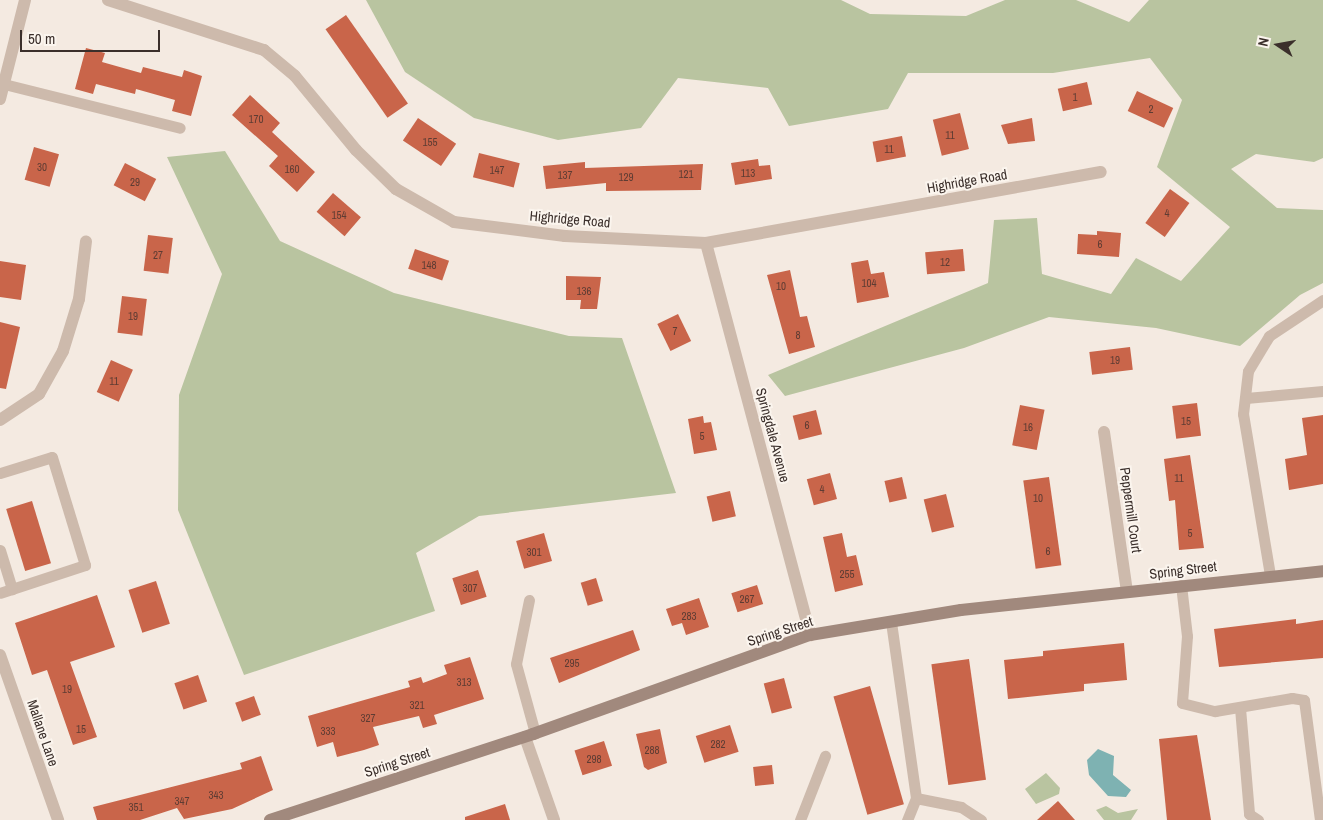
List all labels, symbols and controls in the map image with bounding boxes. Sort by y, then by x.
scale bar [22,20,162,52]
north arrow [1253,20,1303,70]
text: 50 m [28,28,55,49]
text: N [1254,36,1273,48]
house number: 1 [1072,90,1078,104]
house number: 2 [1148,102,1154,116]
house number: 170 [248,112,264,126]
house number: 11 [945,128,955,142]
house number: 155 [422,135,438,149]
house number: 11 [884,142,894,156]
house number: 30 [37,160,47,174]
house number: 160 [284,162,300,176]
house number: 147 [489,163,505,177]
house number: 113 [741,166,755,180]
street label: Highridge Road [926,166,1008,196]
house number: 121 [678,167,694,181]
house number: 137 [557,168,573,182]
house number: 129 [618,170,634,184]
house number: 29 [130,175,140,189]
house number: 4 [1164,206,1170,220]
street label: Highridge Road [529,207,611,231]
house number: 154 [331,208,347,222]
house number: 6 [1097,237,1103,251]
house number: 27 [153,248,163,262]
house number: 12 [940,255,950,269]
house number: 148 [421,258,437,272]
house number: 104 [861,276,877,290]
house number: 10 [776,279,786,293]
house number: 136 [576,284,592,298]
house number: 19 [128,309,138,323]
house number: 7 [672,324,678,338]
house number: 8 [795,328,801,342]
house number: 19 [1110,353,1120,367]
house number: 11 [109,374,119,388]
street label: Springdale Avenue [752,386,794,484]
house number: 15 [1181,414,1191,428]
house number: 6 [804,418,810,432]
house number: 16 [1023,420,1033,434]
house number: 5 [699,429,705,443]
street label: Peppermill Court [1117,466,1145,554]
house number: 11 [1174,471,1184,485]
house number: 4 [819,482,825,496]
house number: 10 [1033,491,1043,505]
house number: 5 [1187,526,1193,540]
house number: 6 [1045,544,1051,558]
house number: 301 [526,545,542,559]
street label: Spring Street [1148,558,1218,582]
house number: 255 [839,567,855,581]
house number: 307 [462,581,478,595]
house number: 267 [739,592,755,606]
house number: 283 [681,609,697,623]
street label: Spring Street [745,613,815,649]
house number: 295 [564,656,580,670]
house number: 313 [456,675,472,689]
house number: 19 [62,682,72,696]
street label: Mallane Lane [24,698,62,768]
house number: 321 [409,698,425,712]
house number: 327 [360,711,376,725]
house number: 15 [76,722,86,736]
house number: 333 [320,724,336,738]
house number: 282 [710,737,726,751]
house number: 288 [644,743,660,757]
street label: Spring Street [362,744,432,780]
house number: 298 [586,752,602,766]
house number: 343 [208,788,224,802]
house number: 347 [174,794,190,808]
house number: 351 [128,800,144,814]

